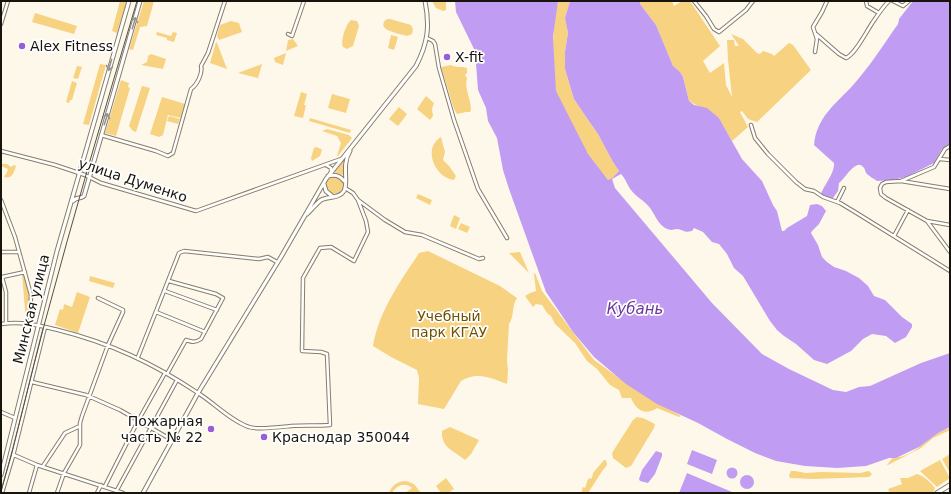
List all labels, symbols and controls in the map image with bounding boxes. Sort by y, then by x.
one-way arrow [131,16,138,29]
place label: Alex Fitness [30,38,113,54]
marker: Alex Fitness [17,41,27,51]
place label: X-fit [455,49,484,65]
marker: X-fit [442,52,452,62]
one-way arrow [106,58,113,71]
one-way arrow [103,113,110,126]
street label: улица Думенко [77,155,189,205]
street label: Минская улица [10,253,52,365]
water label: Кубань [607,300,663,318]
park label: Учебный парк КГАУ [411,308,488,340]
place label: Пожарная часть № 22 [121,413,203,445]
marker: Пожарная часть № 22 [206,424,216,434]
place label: Краснодар 350044 [272,429,410,445]
marker: Краснодар 350044 [259,432,269,442]

